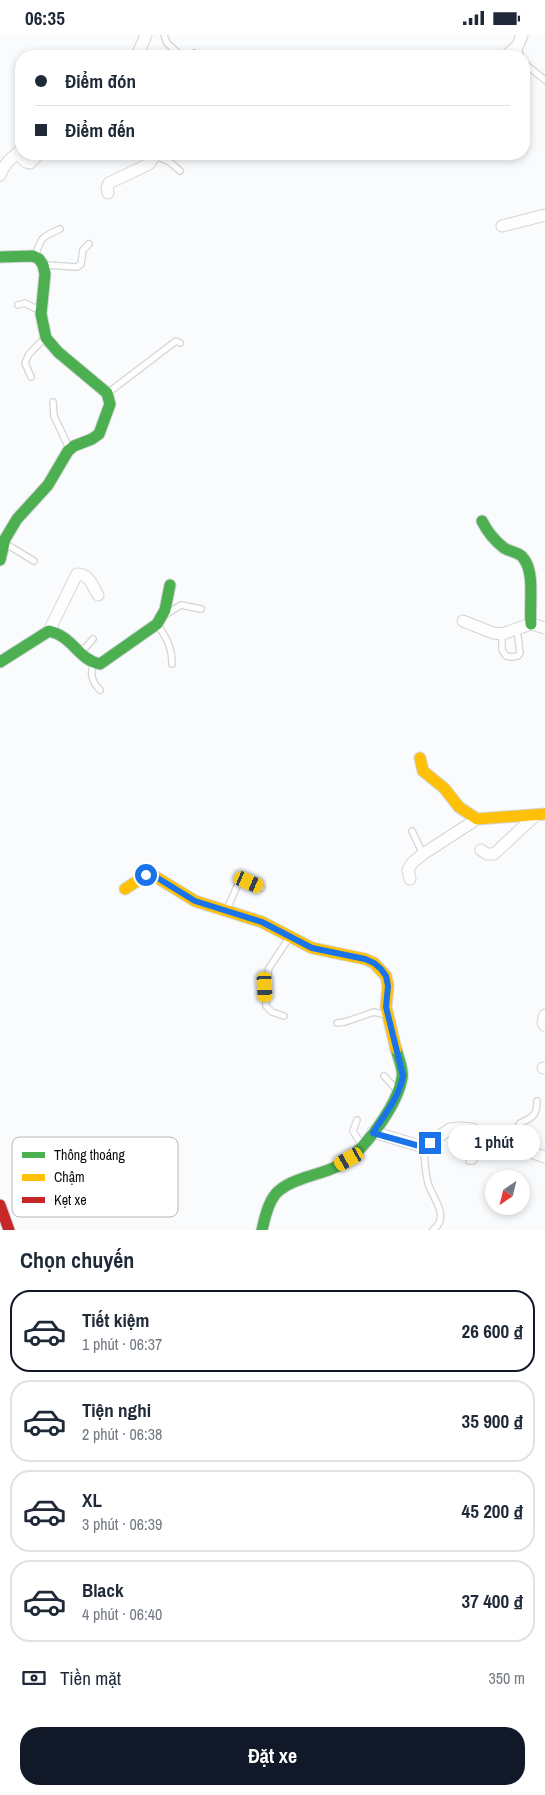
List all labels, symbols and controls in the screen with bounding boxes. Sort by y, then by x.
text: 06:35 [25,5,65,31]
text: Điểm đón [65,68,136,94]
text: Điểm đến [65,117,135,143]
route start [135,864,157,886]
car [232,869,265,895]
car [256,972,273,1002]
callout: 1 phút [448,1125,540,1161]
text: 1 phút [474,1131,514,1153]
route end [419,1132,441,1154]
legend [12,1137,178,1217]
car [332,1145,365,1173]
text: Thông thoáng [54,1146,125,1164]
text: Chậm [54,1168,85,1186]
north arrow [485,1170,530,1215]
map controls [485,1170,530,1215]
text: Kẹt xe [54,1191,87,1209]
text: Chọn chuyến [20,1245,134,1275]
text: Tiết kiệm [82,1307,149,1333]
icon: car [22,1309,67,1354]
text: 26 600 ₫ [461,1318,523,1344]
text: 1 phút · 06:37 [82,1333,162,1355]
text: Tiện nghi [82,1397,151,1423]
icon: car [22,1399,67,1444]
text: 35 900 ₫ [461,1408,523,1434]
text: 2 phút · 06:38 [82,1423,162,1445]
text: XL [82,1487,102,1513]
icon: car [22,1489,67,1534]
text: 45 200 ₫ [461,1498,523,1524]
text: 3 phút · 06:39 [82,1513,162,1535]
text: Black [82,1577,124,1603]
icon: car [22,1579,67,1624]
text: 37 400 ₫ [461,1588,523,1614]
text: 4 phút · 06:40 [82,1603,162,1625]
icon: cash [20,1664,48,1692]
text: Tiền mặt [60,1665,121,1691]
text: 350 m [489,1667,525,1689]
button: Đặt xe [20,1727,525,1785]

